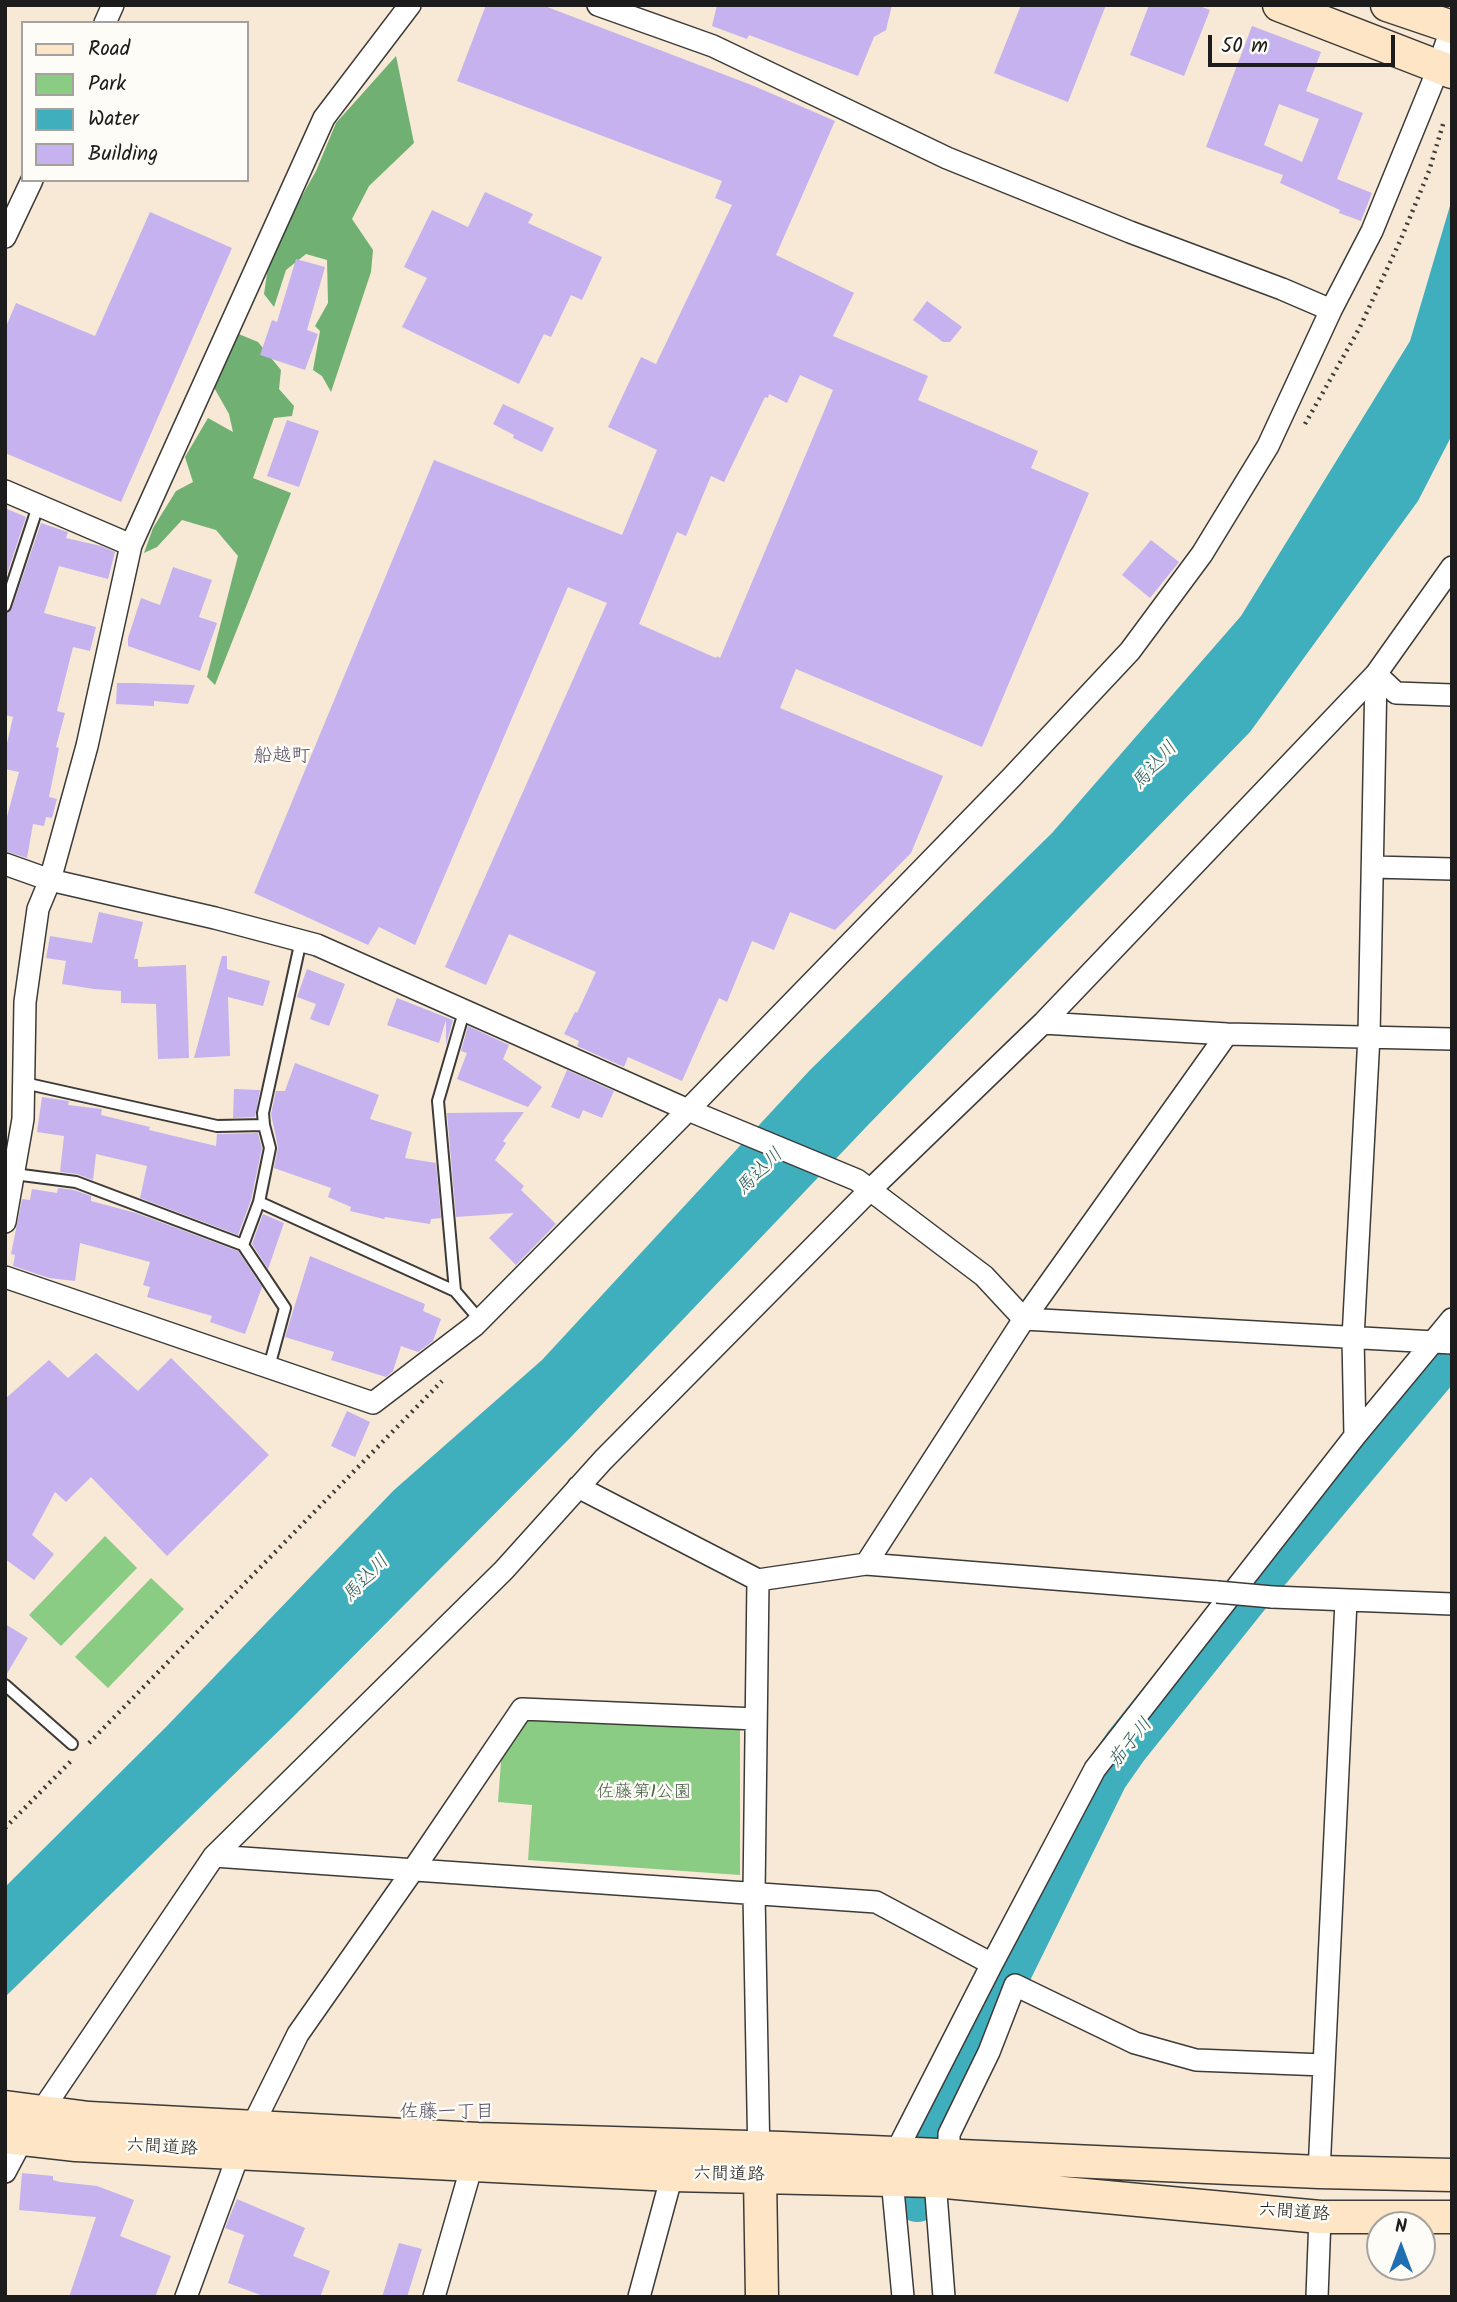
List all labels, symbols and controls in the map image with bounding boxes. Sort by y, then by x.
legend [21,21,248,182]
scale bar [1212,21,1399,65]
text: 50 m [1221,30,1268,63]
text: Road [88,33,130,66]
text: Park [88,68,126,101]
text: Water [88,103,139,136]
text: Building [88,138,158,171]
water label: 馬込川 [1128,738,1184,796]
district label: 船越町 [254,747,310,769]
water label: 馬込川 [733,1145,789,1201]
water label: 馬込川 [339,1552,395,1608]
water label: 茄子川 [1105,1715,1159,1773]
park label: 佐藤第1公園 [596,1783,692,1805]
district label: 佐藤一丁目 [400,2103,494,2125]
street label: 六間道路 [125,2136,199,2162]
street label: 六間道路 [693,2165,765,2187]
street label: 六間道路 [1257,2201,1331,2227]
north arrow [1366,2211,1436,2281]
text: N [1395,2212,1407,2242]

